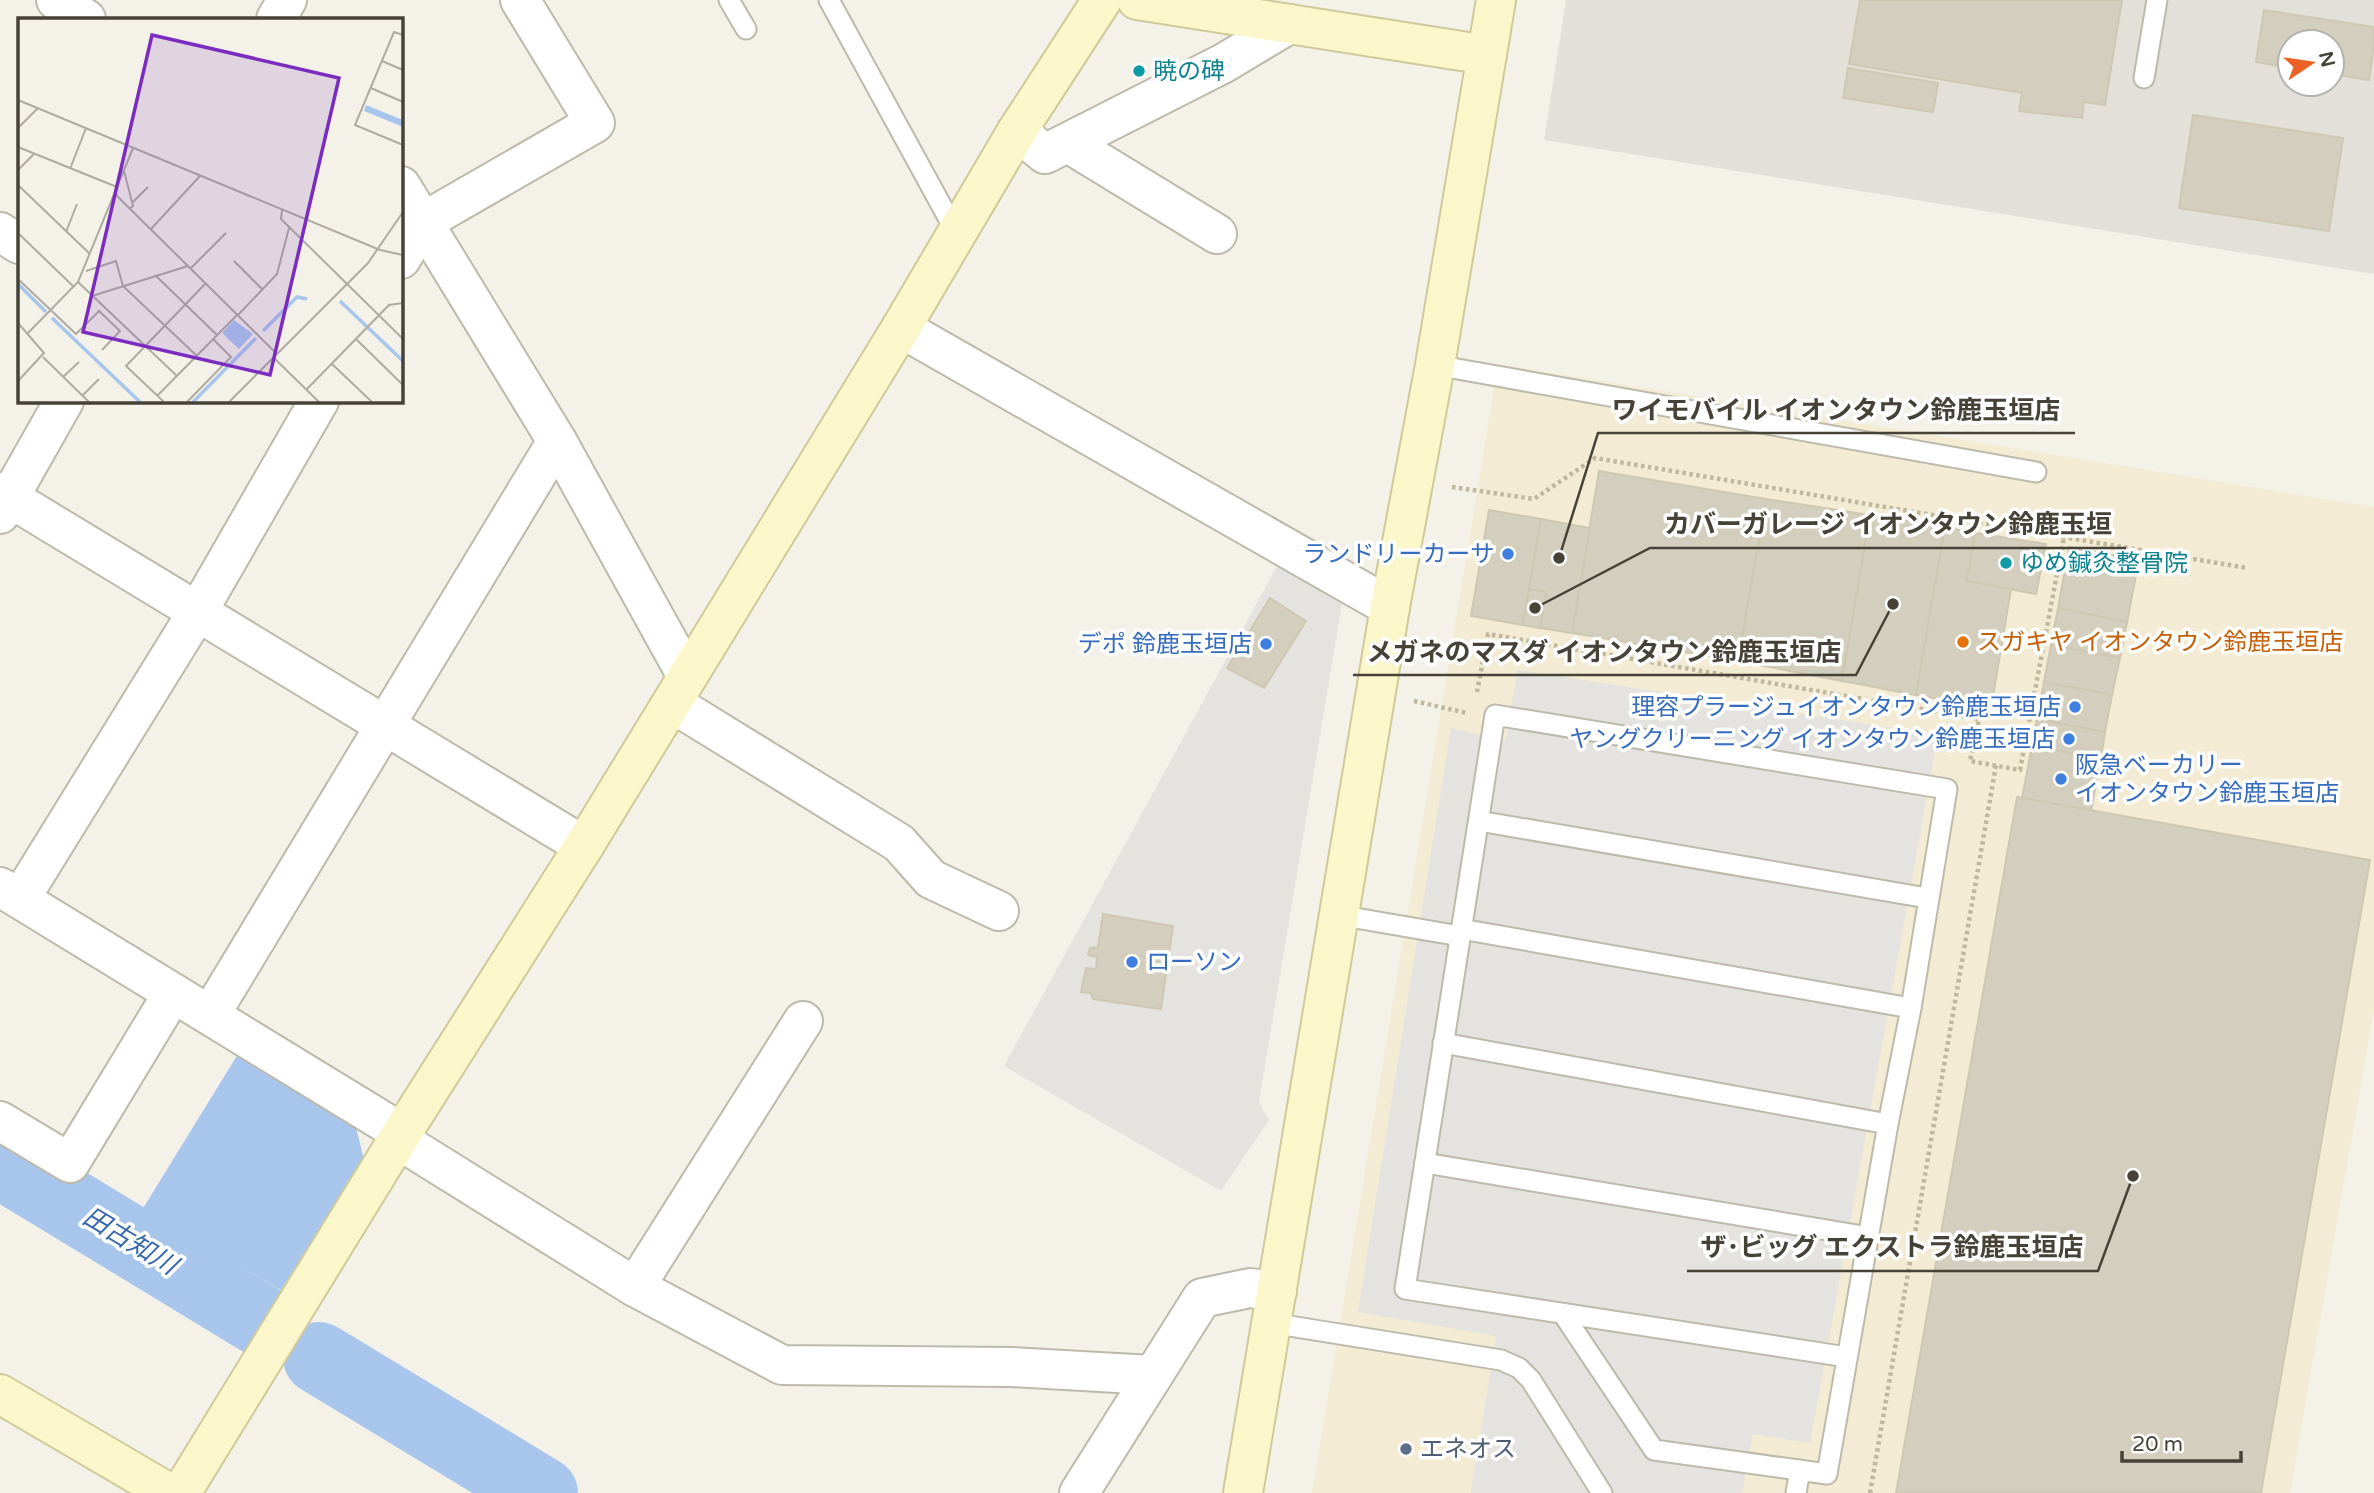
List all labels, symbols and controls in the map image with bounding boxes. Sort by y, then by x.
inset map [18,18,402,402]
north arrow [2276,28,2346,98]
text: N [2314,49,2339,69]
place label: 暁の碑 [1153,57,1225,86]
marker: 暁の碑 [1131,63,1147,79]
callout: ワイモバイル イオンタウン鈴鹿玉垣店 [1598,386,2075,433]
text: ワイモバイル イオンタウン鈴鹿玉垣店 [1612,395,2060,426]
callout: カバーガレージ イオンタウン鈴鹿玉垣 [1650,501,2126,548]
text: カバーガレージ イオンタウン鈴鹿玉垣 [1664,509,2112,540]
place label: ランドリーカーサ [1302,540,1494,569]
marker: ランドリーカーサ [1500,546,1516,562]
place label: ゆめ鍼灸整骨院 [2020,549,2188,578]
marker: ゆめ鍼灸整骨院 [1998,555,2014,571]
callout: メガネのマスダ イオンタウン鈴鹿玉垣店 [1353,628,1856,675]
place label: スガキヤ イオンタウン鈴鹿玉垣店 [1977,628,2343,657]
place label: デポ 鈴鹿玉垣店 [1078,630,1252,659]
marker: スガキヤ イオンタウン鈴鹿玉垣店 [1955,634,1971,650]
marker: デポ 鈴鹿玉垣店 [1258,636,1274,652]
text: メガネのマスダ イオンタウン鈴鹿玉垣店 [1367,637,1841,668]
place label: 理容プラージュイオンタウン鈴鹿玉垣店 [1631,693,2061,722]
marker: 理容プラージュイオンタウン鈴鹿玉垣店 [2067,699,2083,715]
place label: ヤングクリーニング イオンタウン鈴鹿玉垣店 [1569,725,2055,754]
marker: ヤングクリーニング イオンタウン鈴鹿玉垣店 [2061,731,2077,747]
place label: 阪急ベーカリー イオンタウン鈴鹿玉垣店 [2075,751,2339,808]
marker: 阪急ベーカリー イオンタウン鈴鹿玉垣店 [2053,771,2069,787]
place label: ローソン [1146,948,1242,977]
marker: ローソン [1124,954,1140,970]
water label: 田古知川 [77,1201,185,1283]
callout: ザ･ビッグ エクストラ鈴鹿玉垣店 [1687,1224,2098,1271]
text: ザ･ビッグ エクストラ鈴鹿玉垣店 [1701,1232,2083,1263]
scale bar [2122,1420,2241,1464]
text: 20 m [2132,1432,2183,1457]
place label: エネオス [1420,1435,1516,1464]
marker: エネオス [1398,1441,1414,1457]

